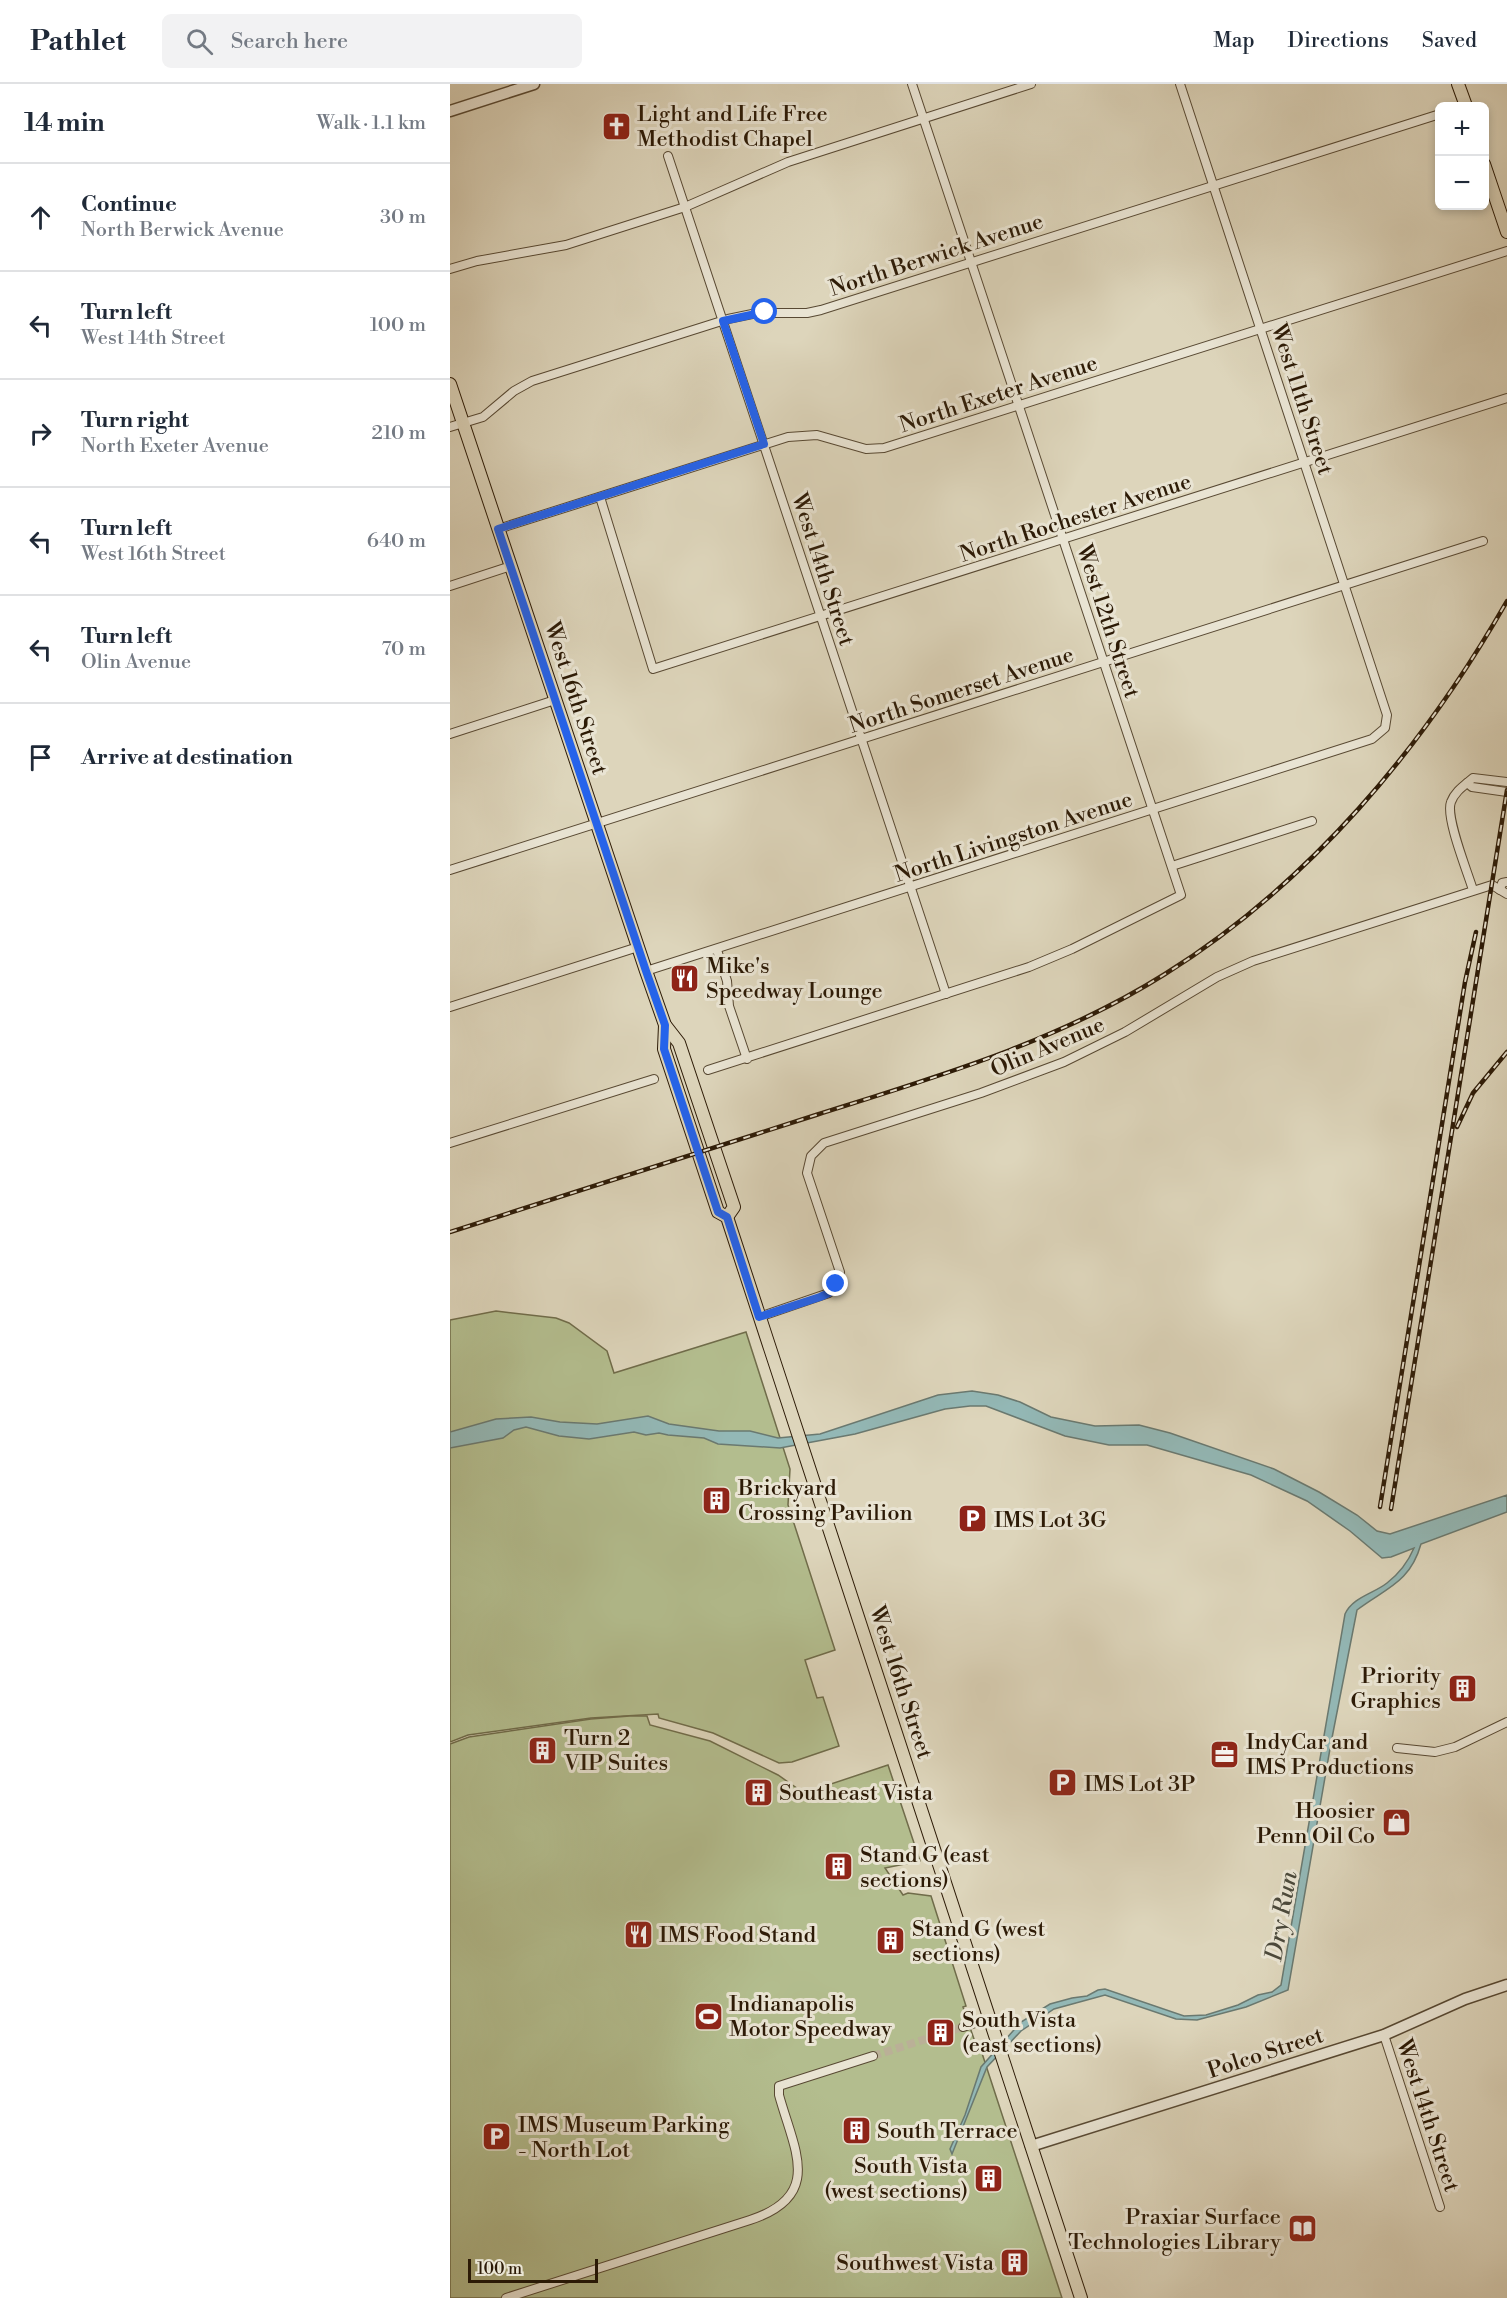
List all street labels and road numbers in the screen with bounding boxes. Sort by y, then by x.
street label: North Berwick Avenue [826,208,1047,303]
street label: West 11th Street [1264,320,1339,478]
street label: North Exeter Avenue [896,350,1101,439]
street label: North Rochester Avenue [956,468,1195,569]
street label: West 14th Street [785,489,860,649]
street label: West 12th Street [1070,540,1145,702]
street label: West 16th Street [538,618,613,779]
street label: North Somerset Avenue [846,641,1077,740]
street label: North Livingston Avenue [891,786,1136,889]
street label: Olin Avenue [987,1011,1109,1083]
street label: West 16th Street [863,1602,938,1763]
street label: Polco Street [1204,2022,1327,2085]
street label: West 14th Street [1390,2035,1465,2195]

